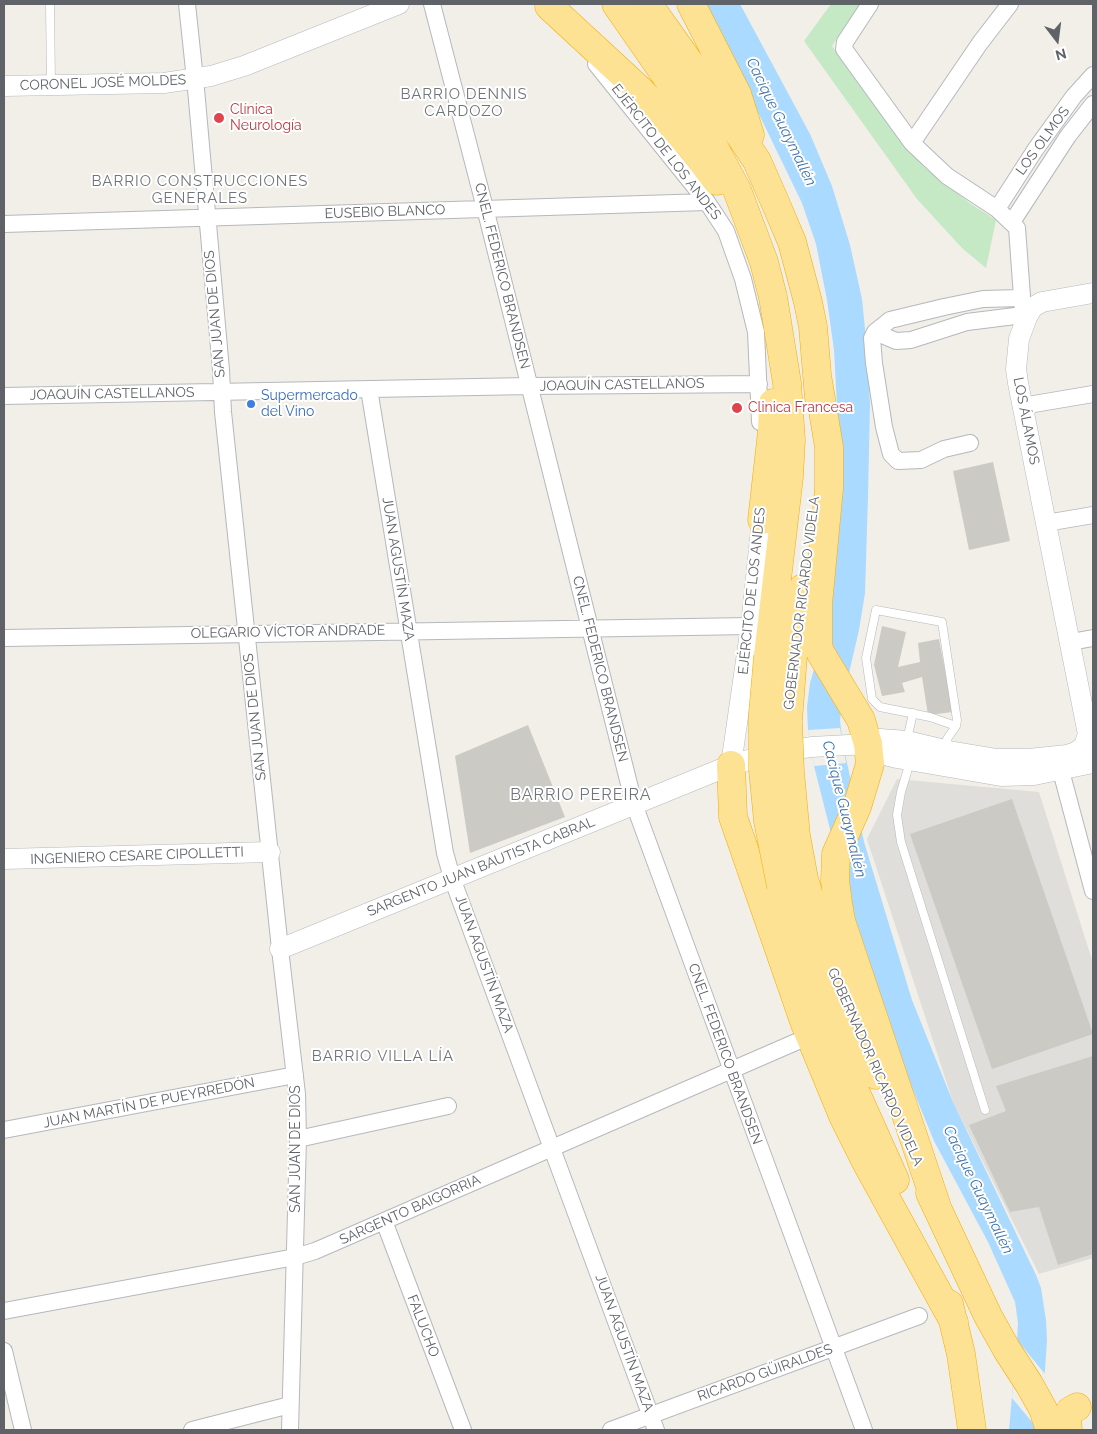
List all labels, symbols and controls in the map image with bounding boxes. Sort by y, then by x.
north arrow [1032,15,1082,65]
text: N [1054,45,1068,64]
water label: Cacique Guaymallén [742,55,820,189]
street label: CORONEL JOSÉ MOLDES [20,72,186,94]
street label: EJÉRCITO DE LOS ANDES [608,81,724,223]
district label: BARRIO DENNIS CARDOZO [399,85,529,120]
place label: Clínica Neurología [230,102,302,134]
street label: LOS OLMOS [1013,104,1073,178]
marker: Clínica Neurología [212,111,226,125]
district label: BARRIO CONSTRUCCIONES GENERALES [89,172,311,207]
street label: CNEL. FEDERICO BRANDSEN [471,181,533,371]
street label: EUSEBIO BLANCO [324,201,446,223]
street label: SAN JUAN DE DIOS [201,250,229,378]
street label: JOAQUÍN CASTELLANOS [539,375,705,395]
street label: LOS ÁLAMOS [1009,376,1043,466]
street label: JOAQUÍN CASTELLANOS [29,384,195,404]
place label: Supermercado del Vino [261,388,358,421]
marker: Supermercado del Vino [245,398,257,410]
place label: Clinica Francesa [748,400,853,416]
marker: Clinica Francesa [730,401,744,415]
street label: GOBERNADOR RICARDO VIDELA [781,495,823,711]
street label: JUAN AGUSTÍN MAZA [378,496,418,642]
street label: EJÉRCITO DE LOS ANDES [735,507,769,675]
street label: CNEL. FEDERICO BRANDSEN [569,574,631,764]
street label: OLEGARIO VÍCTOR ANDRADE [191,622,385,642]
street label: SAN JUAN DE DIOS [240,653,270,781]
water label: Cacique Guaymallén [818,739,870,879]
district label: BARRIO PEREIRA [509,785,653,805]
street label: SARGENTO JUAN BAUTISTA CABRAL [365,813,597,921]
street label: INGENIERO CESARE CIPOLLETTI [30,844,244,868]
street label: JUAN AGUSTÍN MAZA [451,893,517,1035]
street label: CNEL. FEDERICO BRANDSEN [684,961,766,1147]
street label: GOBERNADOR RICARDO VIDELA [824,965,926,1169]
district label: BARRIO VILLA LÍA [310,1047,456,1065]
street label: JUAN MARTÍN DE PUEYRREDÓN [42,1074,256,1132]
street label: SAN JUAN DE DIOS [288,1085,304,1213]
water label: Cacique Guaymallén [939,1123,1017,1257]
street label: SARGENTO BAIGORRIA [337,1171,483,1249]
street label: JUAN AGUSTÍN MAZA [591,1272,657,1414]
street label: FALUCHO [403,1292,443,1360]
street label: RICARDO GÜIRALDES [695,1341,835,1405]

